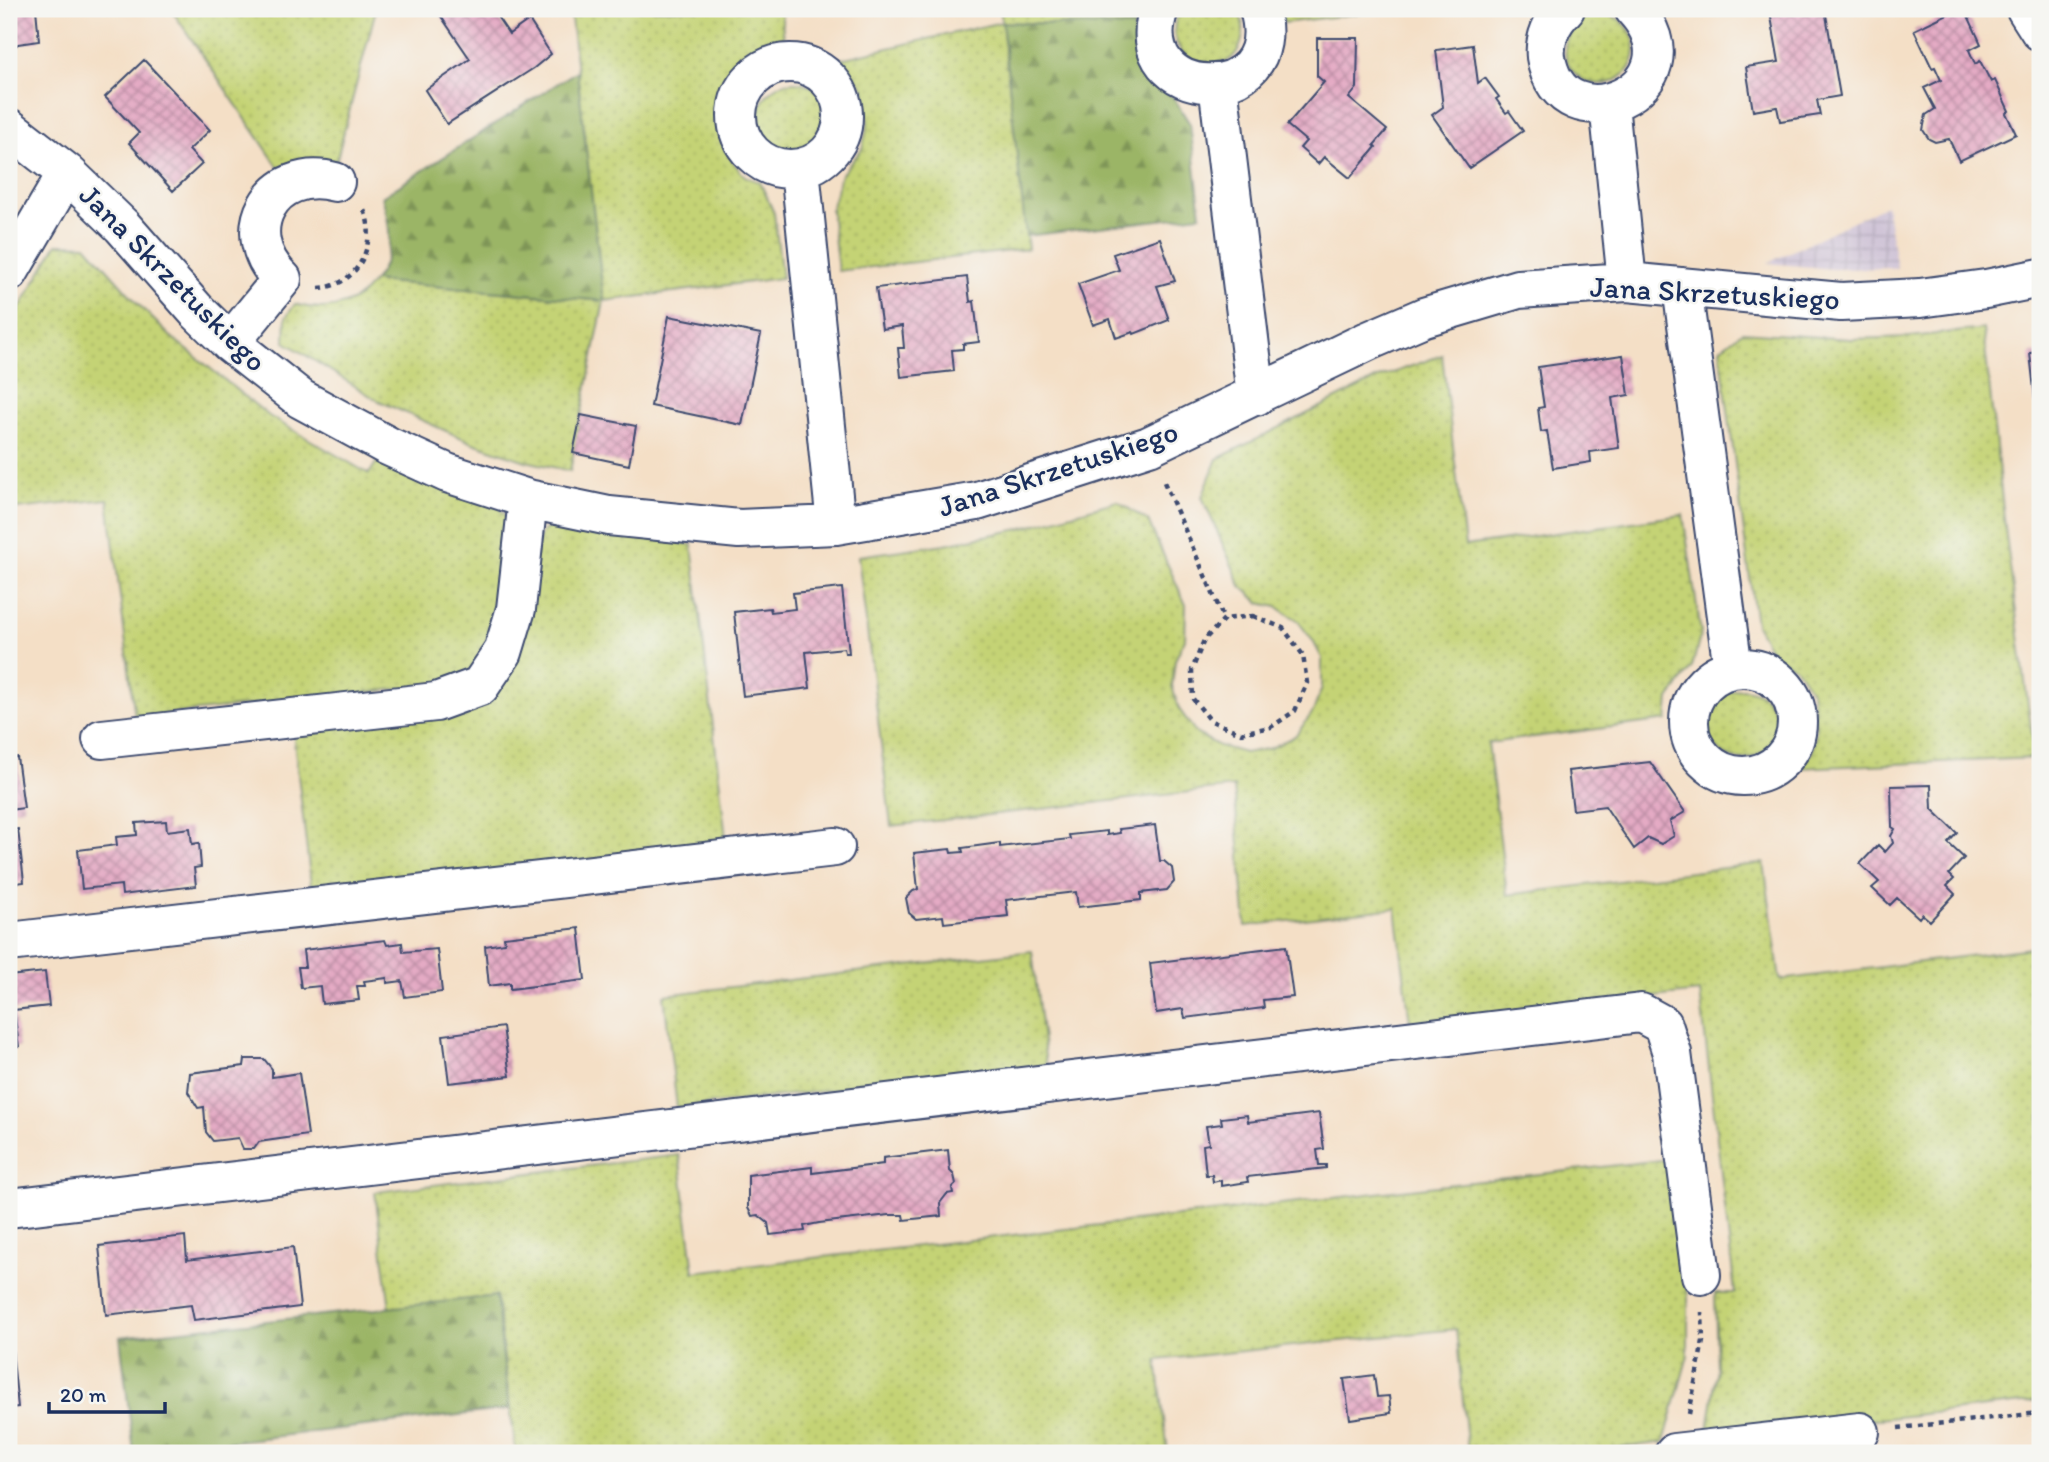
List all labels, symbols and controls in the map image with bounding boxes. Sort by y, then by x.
street label: Jana Skrzetuskiego [72,176,275,379]
street label: Jana Skrzetuskiego [1589,267,1841,318]
street label: Jana Skrzetuskiego [933,412,1183,525]
scale bar [49,1371,164,1415]
text: 20 m [60,1382,107,1407]

